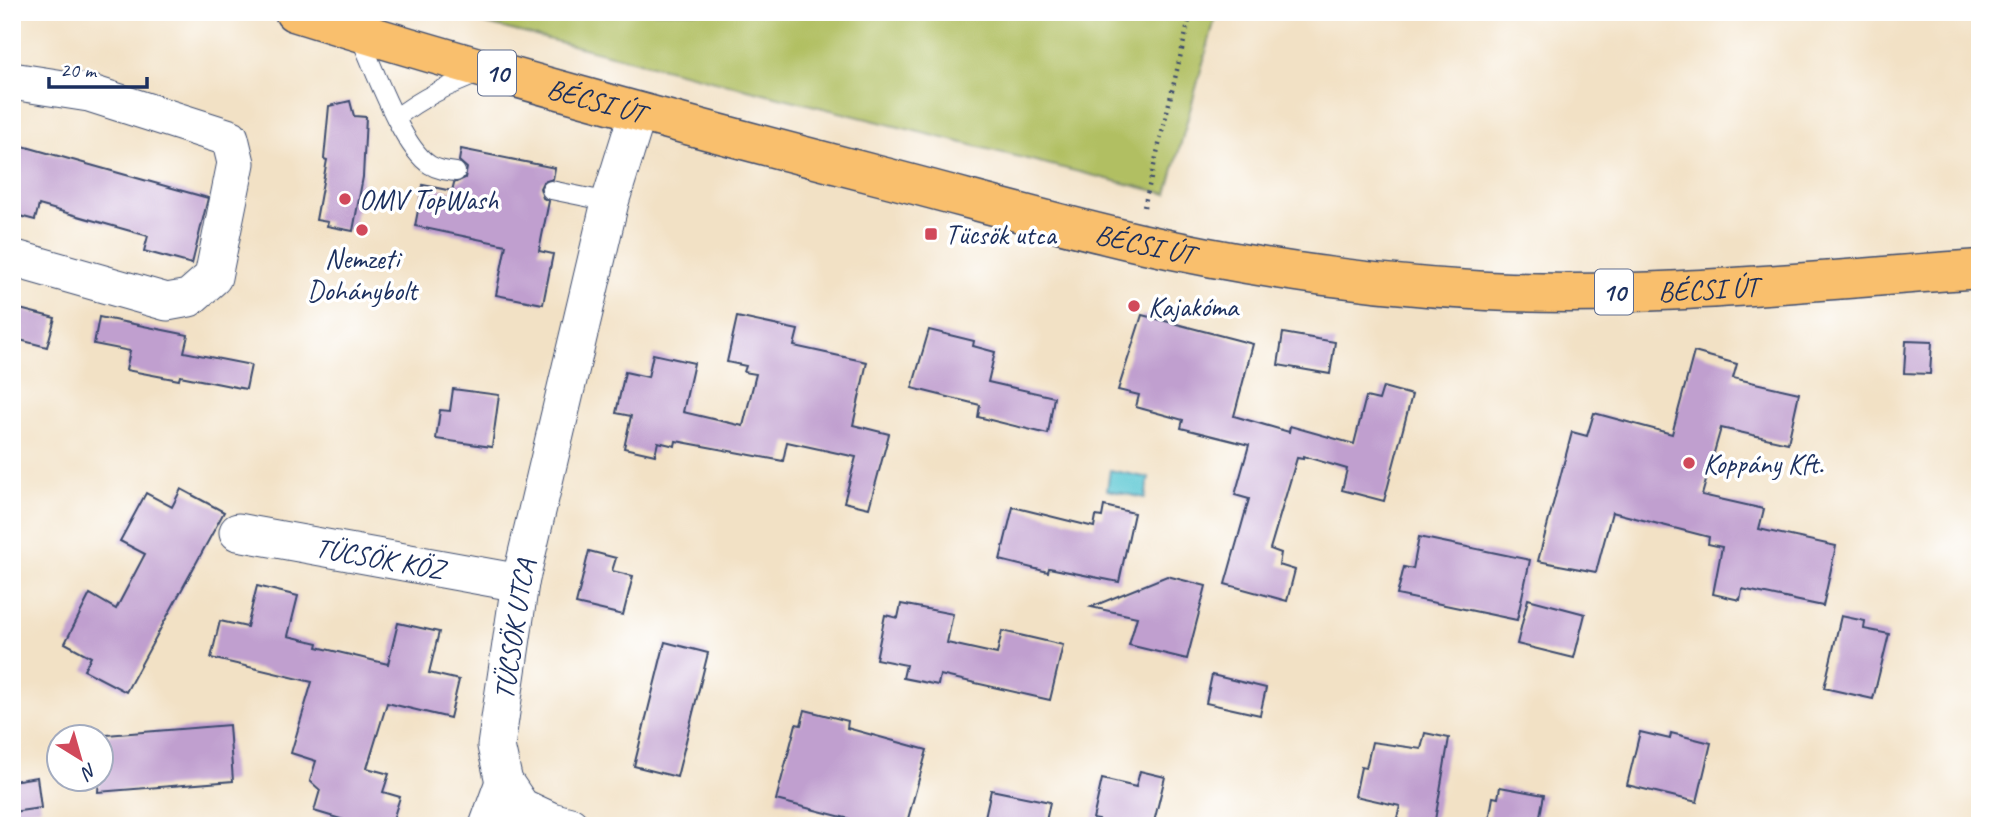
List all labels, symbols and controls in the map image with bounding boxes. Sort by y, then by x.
scale bar [49,46,147,90]
road number: 10 [478,50,516,96]
text: 20 m [60,57,98,83]
street label: BÉCSI ÚT [543,70,655,132]
place label: OMV TopWash [359,182,499,217]
marker: OMV TopWash [337,191,353,207]
street label: BÉCSI ÚT [1092,216,1203,273]
place label: Tücsök utca [945,217,1058,252]
marker: Nemzeti Dohánybolt [354,222,370,238]
marker: Tücsök utca [923,226,939,242]
place label: Nemzeti Dohánybolt [307,241,420,308]
street label: BÉCSI ÚT [1657,268,1765,309]
road number: 10 [1595,270,1633,314]
place label: Kajakóma [1148,289,1240,324]
marker: Kajakóma [1126,298,1142,314]
place label: Koppány Kft. [1703,446,1824,481]
marker: Koppány Kft. [1681,455,1697,471]
street label: TÜCSÖK KÖZ [313,529,451,587]
street label: TÜCSÖK UTCA [486,554,543,702]
north arrow [46,722,116,792]
text: N [75,758,102,786]

